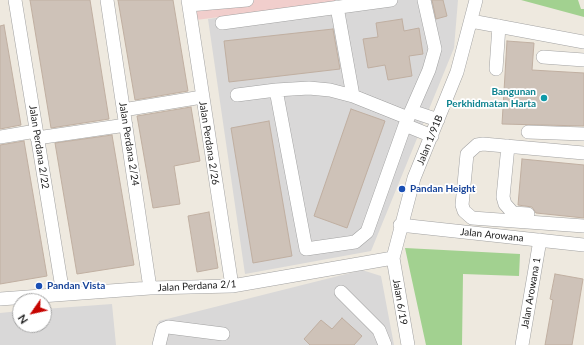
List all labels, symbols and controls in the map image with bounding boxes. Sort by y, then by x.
place label: Bangunan Perkhidmatan Harta [446,86,536,110]
marker: Bangunan Perkhidmatan Harta [539,93,549,103]
street label: Jalan Perdana 2/26 [196,100,222,186]
street label: Jalan Perdana 2/24 [116,101,142,187]
street label: Jalan Perdana 2/22 [26,104,52,190]
street label: Jalan 1/91B [415,113,445,167]
place label: Pandan Height [410,183,476,195]
marker: Pandan Height [397,184,407,194]
street label: Jalan Arowana [460,226,524,244]
street label: Jalan Arowana 1 [519,257,543,329]
street label: Jalan Perdana 2/1 [157,278,237,294]
street label: Jalan 6/19 [390,278,410,326]
place label: Pandan Vista [47,280,105,292]
marker: Pandan Vista [34,281,44,291]
north arrow [12,293,52,333]
text: N [15,312,30,327]

